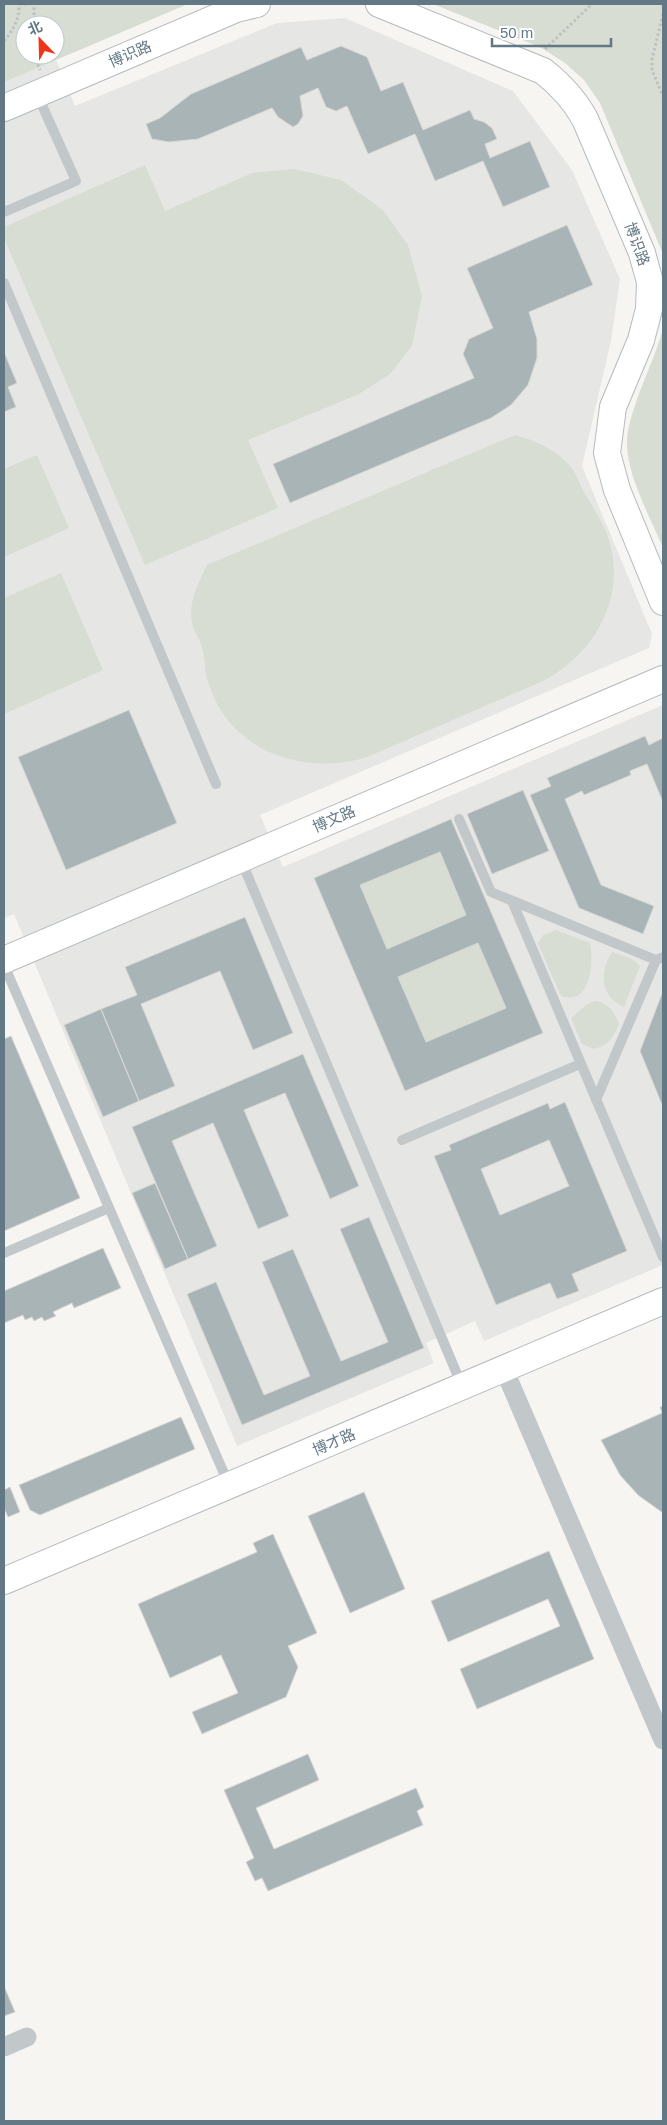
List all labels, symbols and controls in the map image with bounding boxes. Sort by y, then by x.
north arrow [15,15,65,65]
scale bar [492,15,611,47]
text: 北 [25,18,44,38]
text: 50 m [500,24,533,41]
street label: 博识路 [106,37,154,70]
street label: 博识路 [622,220,653,268]
street label: 博文路 [310,802,358,835]
street label: 博才路 [310,1425,358,1458]

